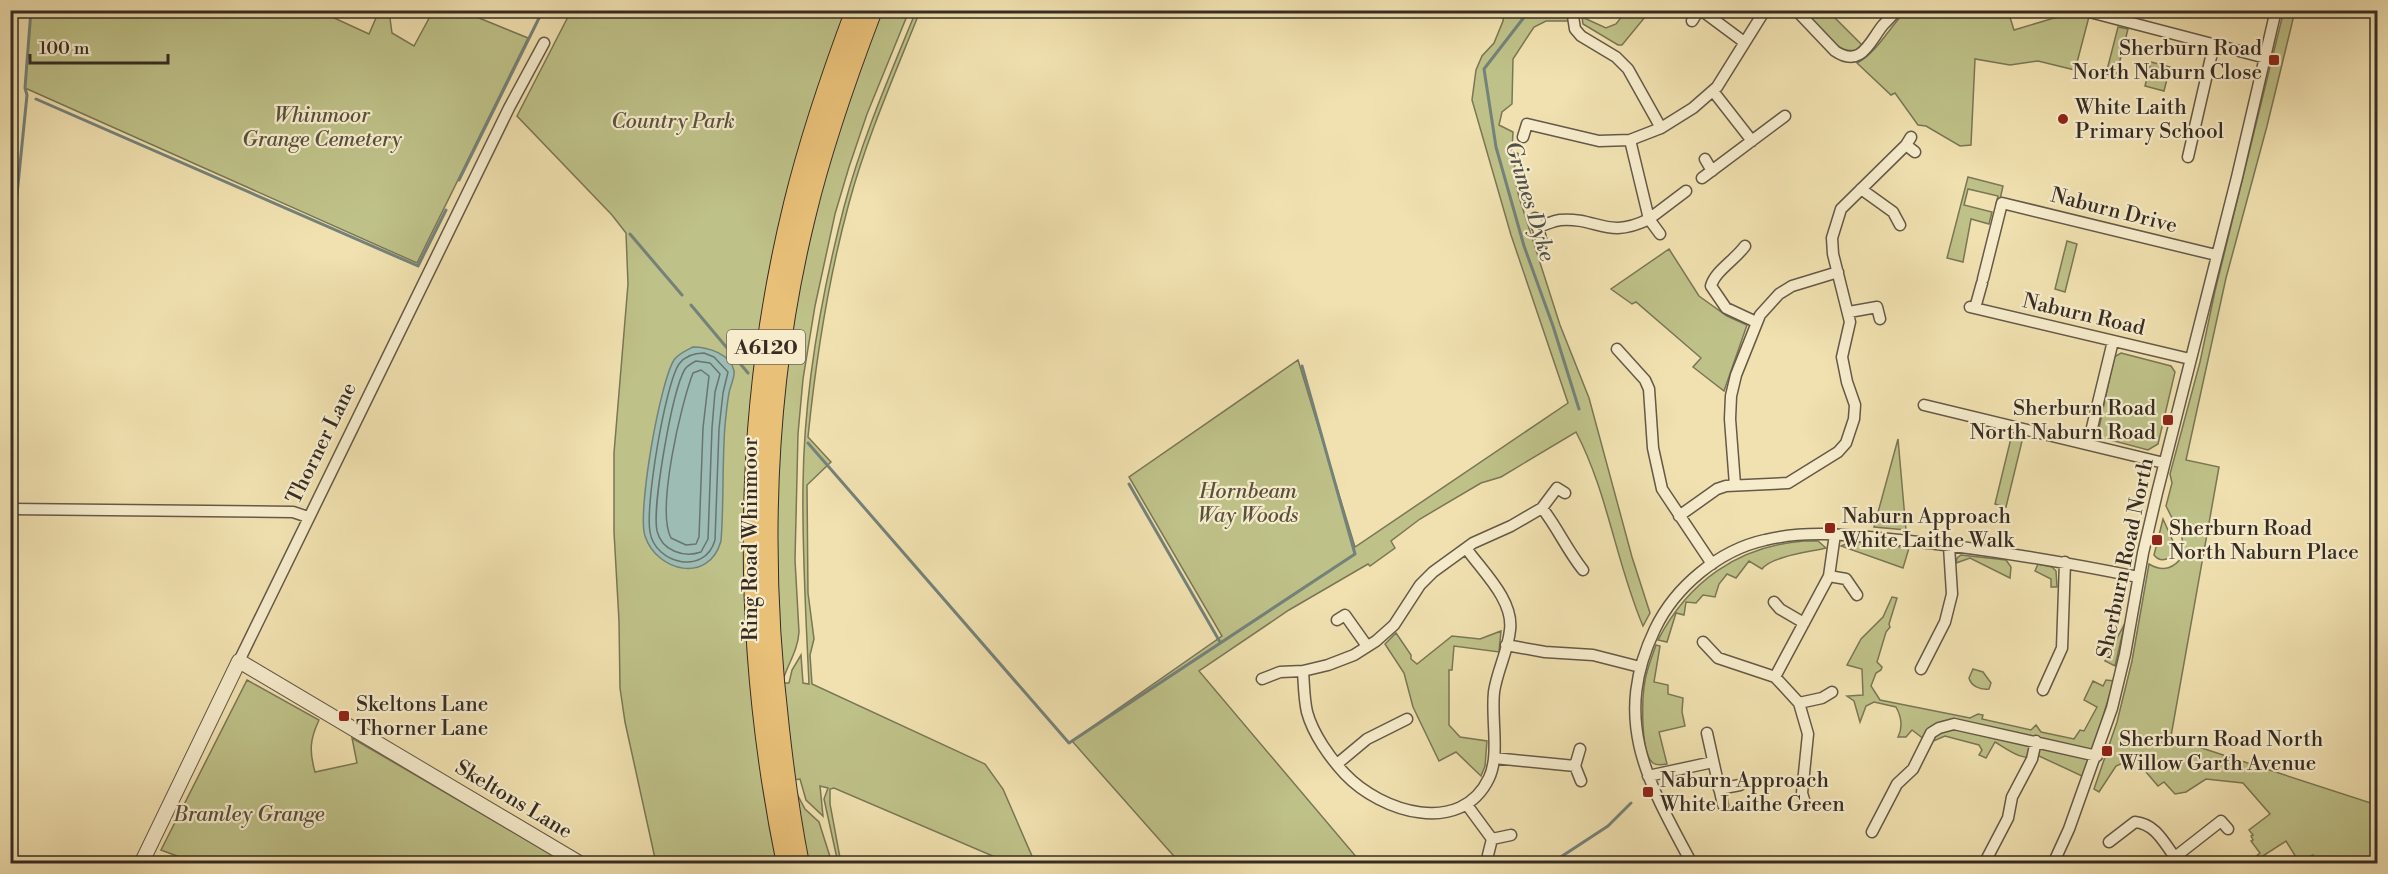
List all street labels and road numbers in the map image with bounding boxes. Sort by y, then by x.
street label: Naburn Drive [2048,183,2180,239]
street label: Naburn Road [2020,288,2148,342]
road number: A6120 [727,330,805,364]
street label: Thorner Lane [281,378,363,509]
street label: Ring Road Whinmoor [738,437,764,641]
street label: Sherburn Road North [2092,455,2160,661]
street label: Skeltons Lane [450,755,577,845]

